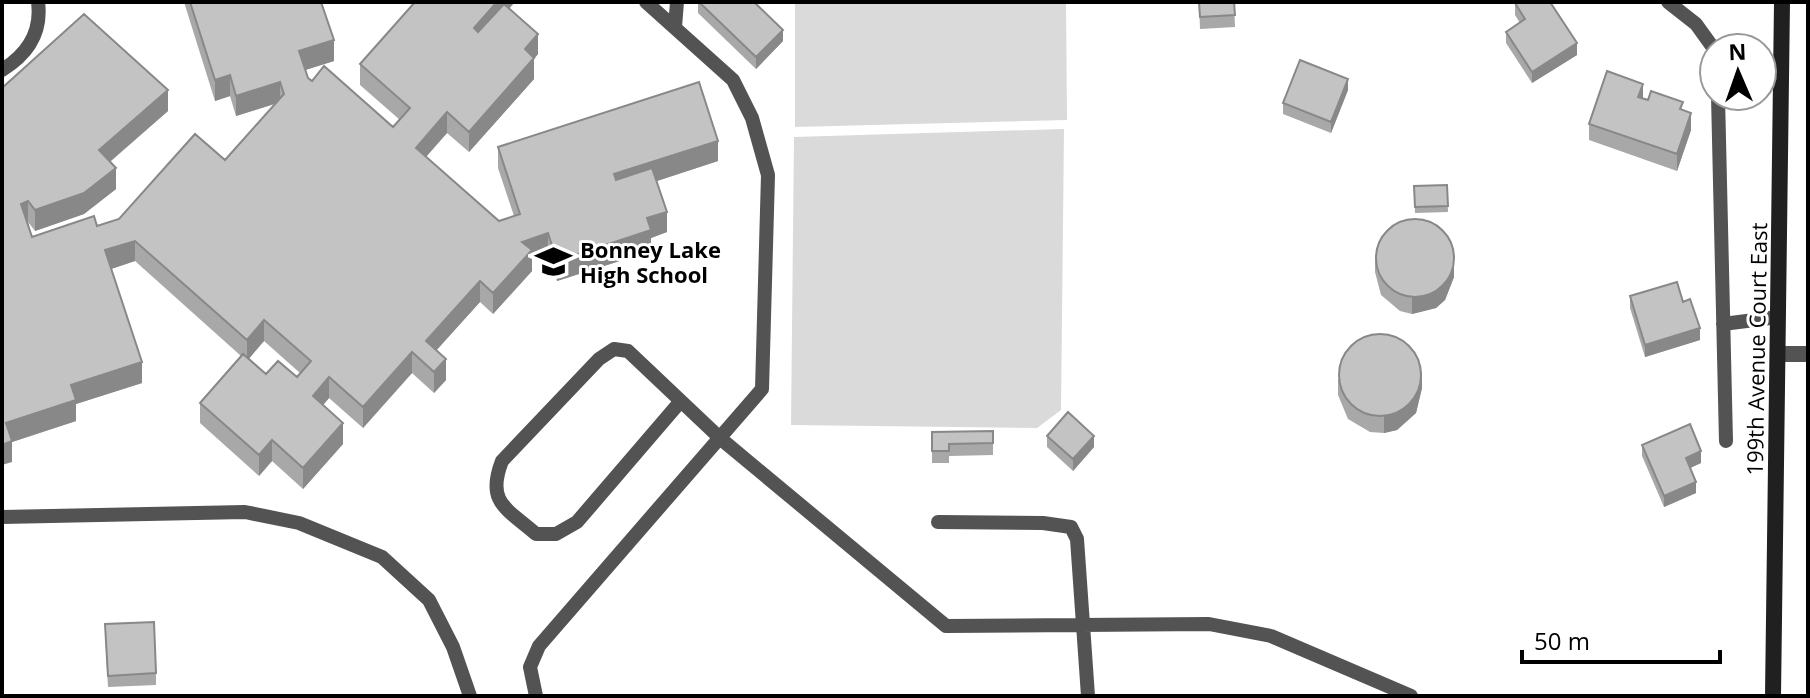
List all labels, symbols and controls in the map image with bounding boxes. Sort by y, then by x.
north arrow [1698,32,1778,112]
text: N [1728,36,1747,66]
street label: 199th Avenue Court East [1739,222,1773,476]
place label: Bonney Lake High School [580,234,721,289]
school or university icon: Bonney Lake High School [535,243,573,281]
scale bar [1522,614,1720,664]
text: 50 m [1534,624,1590,657]

